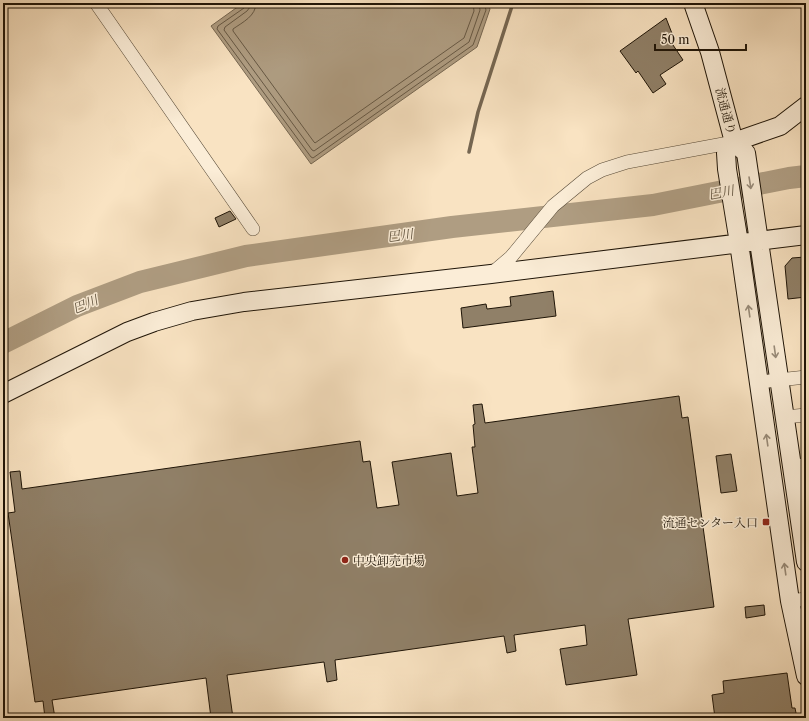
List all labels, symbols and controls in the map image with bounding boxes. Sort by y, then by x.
scale bar [655,26,746,52]
text: 50 m [661,32,690,47]
street label: 流通通り [713,86,739,136]
one-way arrow [746,176,754,189]
water label: 巴川 [707,181,737,202]
water label: 巴川 [386,225,416,245]
water label: 巴川 [70,291,102,316]
one-way arrow [745,305,753,318]
one-way arrow [771,345,779,358]
one-way arrow [763,434,771,447]
place label: 流通センター入口 [662,515,758,530]
marker: 流通センター入口 [761,517,771,527]
place label: 中央卸売市場 [353,553,425,568]
marker: 中央卸売市場 [340,555,350,565]
one-way arrow [781,563,789,576]

